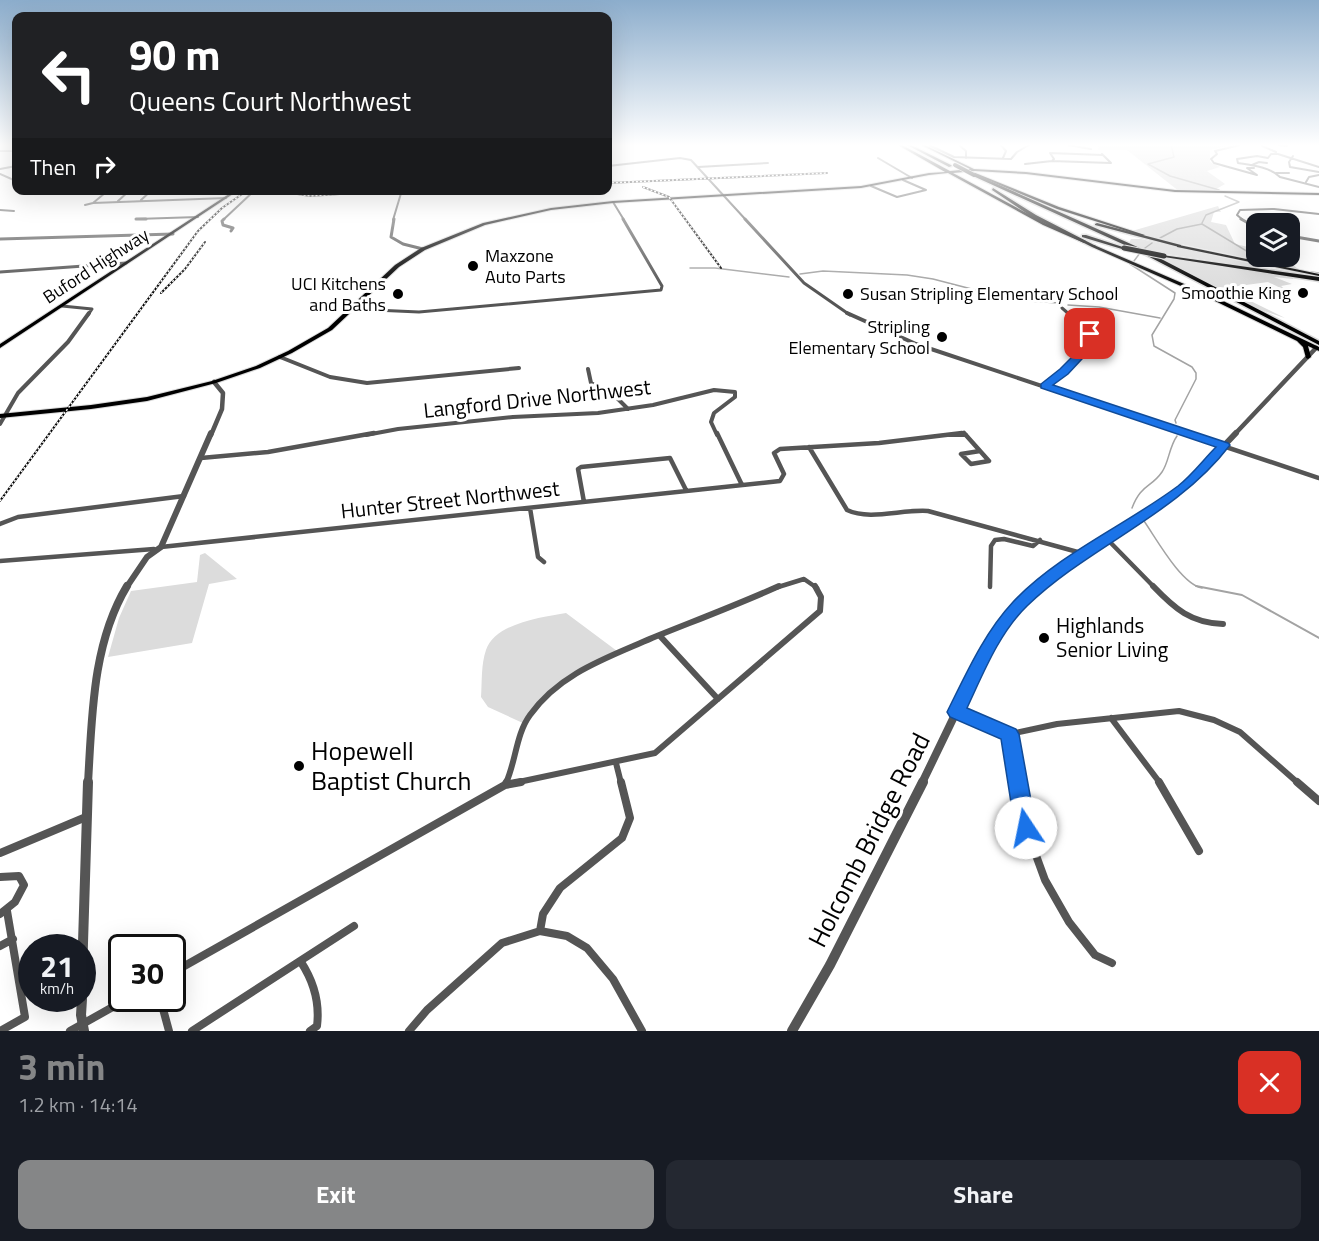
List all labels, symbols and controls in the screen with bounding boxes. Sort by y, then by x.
text: 90 m [129,22,221,86]
icon: left [30,36,108,114]
text: Queens Court Northwest [129,80,411,121]
text: Then [30,150,76,184]
icon: right [88,150,121,183]
map controls [1246,213,1300,267]
button: layers [1246,213,1300,267]
street label: Buford Highway [37,221,154,310]
place label: Maxzone Auto Parts [485,242,566,290]
marker: Maxzone Auto Parts [466,259,480,273]
place label: UCI Kitchens and Baths [291,270,386,318]
place label: Smoothie King [1181,279,1291,306]
place label: Susan Stripling Elementary School [860,280,1118,307]
marker: Smoothie King [1296,286,1310,300]
marker: UCI Kitchens and Baths [391,287,405,301]
marker: Susan Stripling Elementary School [841,287,855,301]
pin [1064,308,1115,359]
place label: Stripling Elementary School [788,313,930,361]
icon: arrive [1073,317,1106,350]
marker: Stripling Elementary School [935,330,949,344]
street label: Langford Drive Northwest [422,370,653,426]
street label: Hunter Street Northwest [339,472,561,526]
place label: Highlands Senior Living [1056,609,1168,665]
marker: Highlands Senior Living [1037,631,1051,645]
street label: Holcomb Bridge Road [798,726,940,954]
place label: Hopewell Baptist Church [311,731,471,800]
marker: Hopewell Baptist Church [292,759,306,773]
position arrow [994,796,1058,860]
speed limit sign: 30 [108,934,186,1012]
text: 21 [40,943,74,989]
text: km/h [40,977,74,1000]
text: 3 min [18,1039,105,1094]
button: close [1238,1051,1301,1114]
text: 1.2 km · 14:14 [18,1089,138,1120]
button: Exit [18,1160,654,1229]
button: Share [666,1160,1301,1229]

